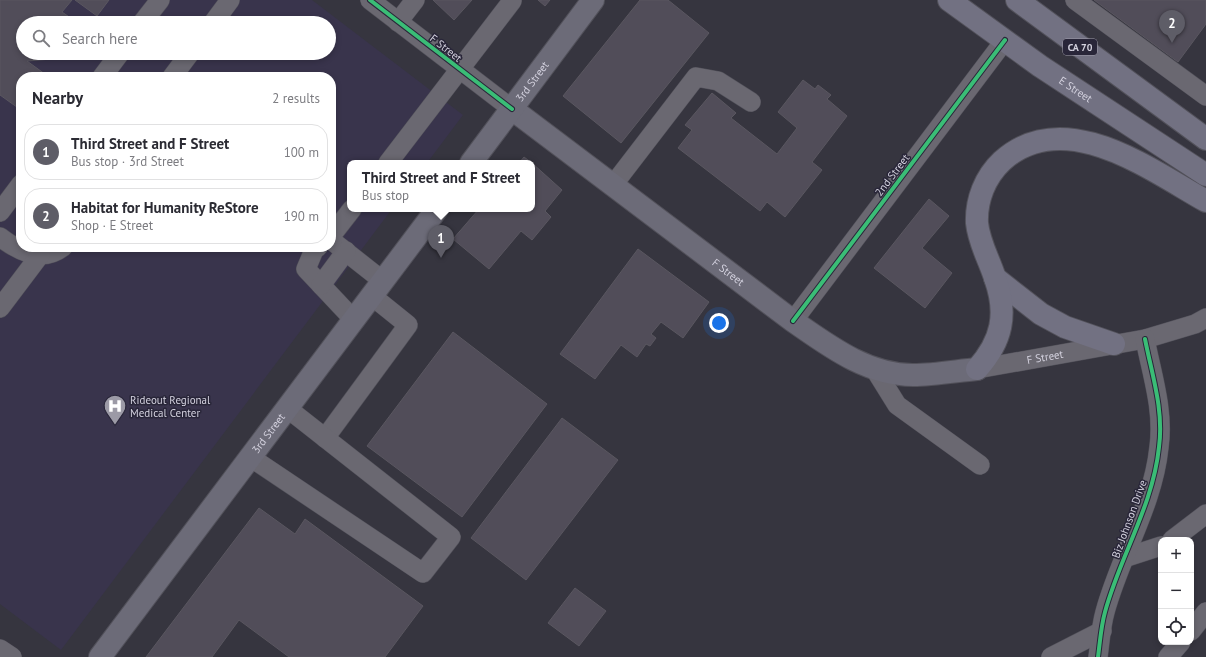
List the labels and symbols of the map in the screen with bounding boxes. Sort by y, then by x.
pin: 2 [1159,10,1185,43]
street label: F Street [427,31,465,65]
road number: CA 70 [1063,39,1097,55]
street label: 3rd Street [513,58,552,104]
street label: E Street [1056,73,1095,106]
street label: 2nd Street [872,151,912,199]
pin: 1 [428,225,454,258]
street label: F Street [709,256,747,289]
your location [709,313,729,333]
street label: F Street [1026,347,1065,367]
hospital icon: Rideout Regional Medical Center [102,393,128,426]
place label: Rideout Regional Medical Center [130,393,211,420]
street label: 3rd Street [249,410,288,456]
street label: Biz Johnson Drive [1108,478,1150,560]

